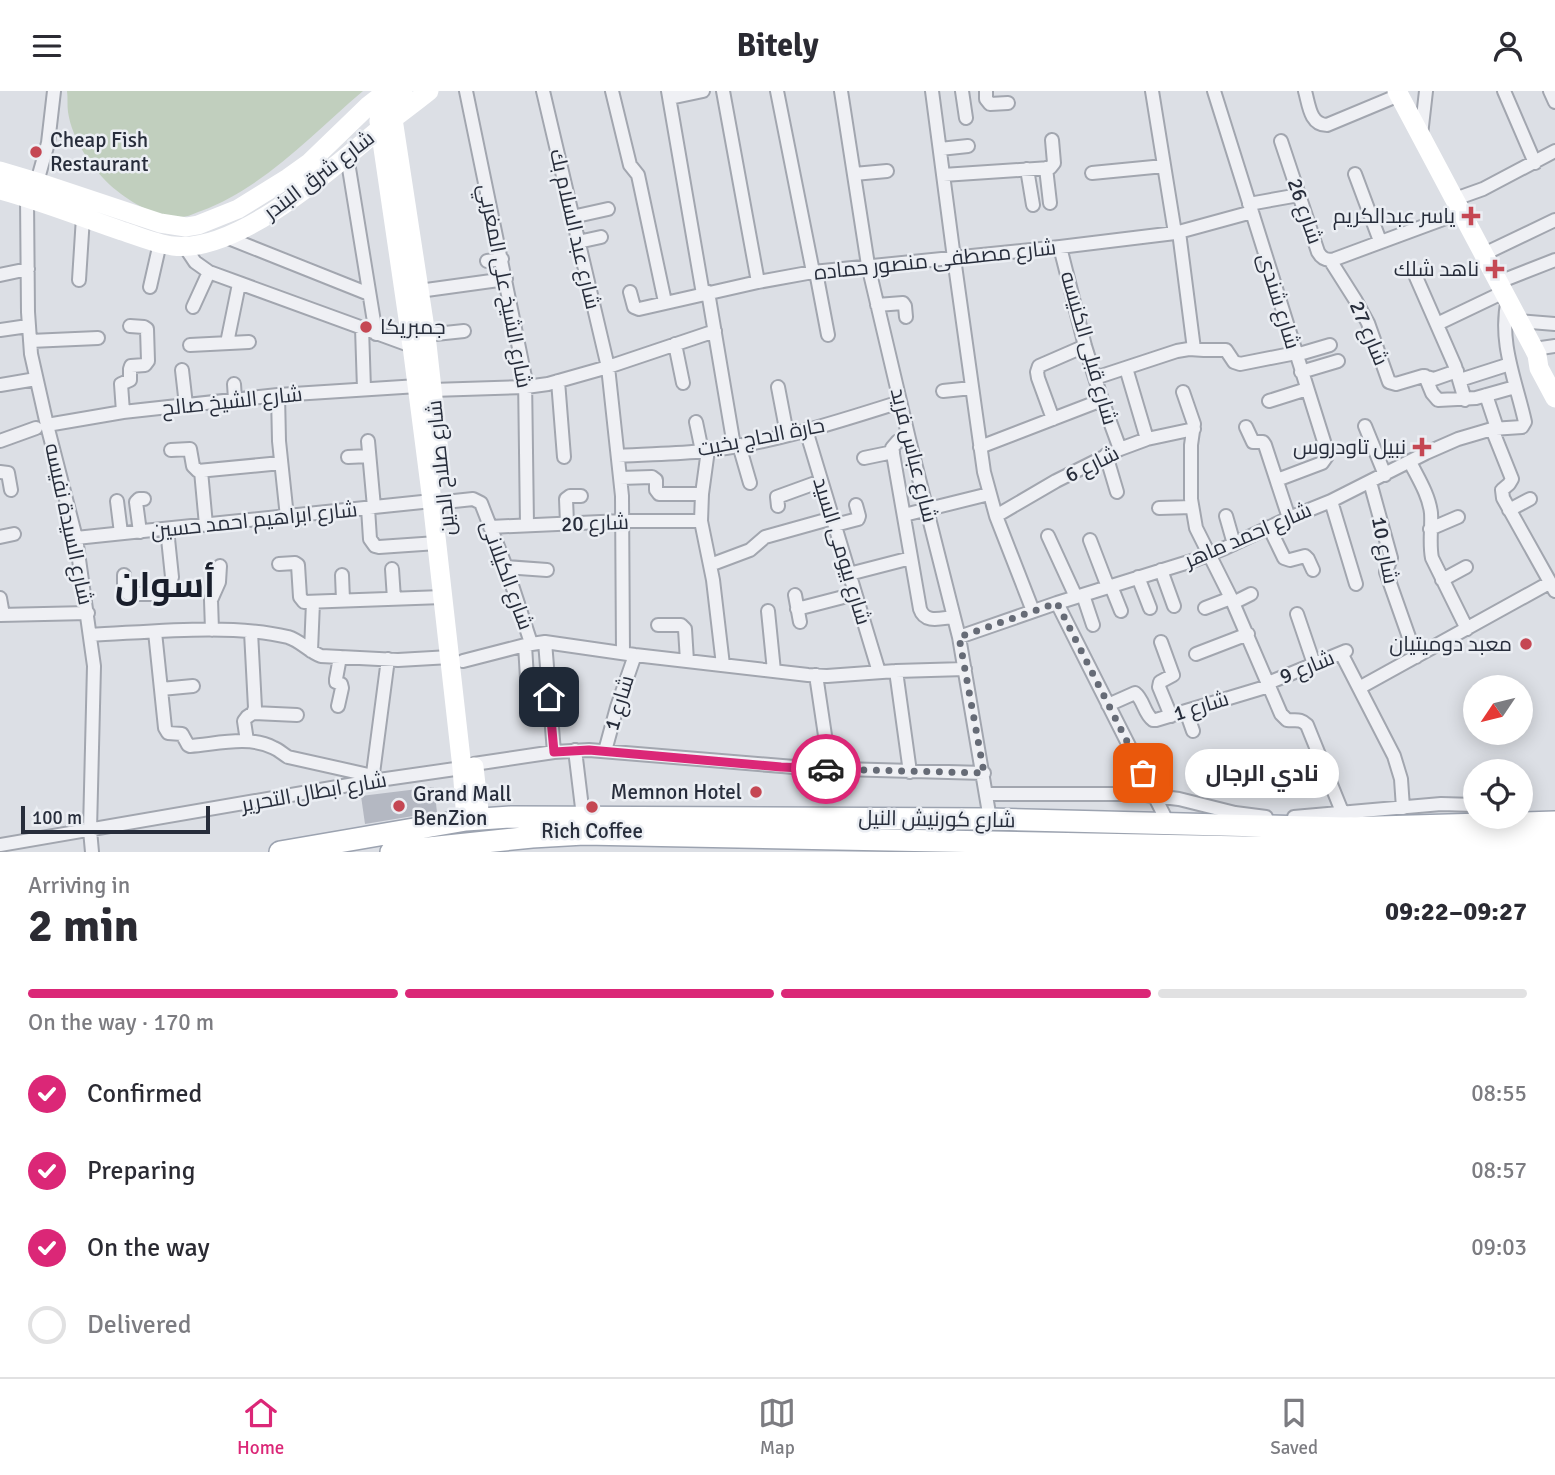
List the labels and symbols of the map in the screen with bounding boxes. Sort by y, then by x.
street label: شارع شرق البندر [258,125,380,226]
place label: Cheap Fish Restaurant [50,127,149,177]
marker: Cheap Fish Restaurant [28,144,44,160]
street label: شارع عبد السلام بك [543,146,606,312]
street label: شارع 26 [1281,175,1328,248]
street label: شارع الشيخ على المغربي [470,182,538,391]
place label: ياسر عبدالكريم [1333,203,1455,230]
marker: ياسر عبدالكريم [1461,206,1481,226]
street label: شارع مصطفى منصور حماده [813,234,1057,287]
street label: شارع شندى [1251,250,1306,352]
place label: ناهد شلك [1394,256,1479,282]
marker: ناهد شلك [1485,259,1505,279]
street label: شارع قبلى الكنيسه [1054,268,1123,428]
street label: شارع 27 [1343,297,1394,370]
place label: جمبريكا [380,314,446,340]
marker: جمبريكا [358,319,374,335]
street label: شارع الشيخ صالح [160,381,304,422]
street label: شارع عباس فريد [884,385,943,525]
street label: شارع صلاح الدين [421,399,462,537]
street label: حارة الحاج بخيت [695,412,827,463]
place label: نبيل تاودروس [1293,434,1406,460]
marker: نبيل تاودروس [1412,437,1432,457]
street label: شارع 6 [1061,440,1124,489]
street label: شارع السيدة نفيسه [38,441,99,607]
street label: شارع بيومى السيد [806,474,877,628]
street label: شارع ابراهيم احمد حسين [149,496,359,545]
street label: شارع احمد ماهر [1180,497,1316,575]
street label: شارع 20 [561,509,629,538]
street label: شارع 10 [1365,514,1404,586]
street label: شارع الكيلانى [474,517,539,634]
district label: أسوان [115,562,215,607]
place label: معبد دوميتيان [1389,631,1512,657]
marker: معبد دوميتيان [1518,636,1534,652]
street label: شارع 9 [1276,644,1339,691]
pin [519,667,579,727]
street label: شارع 1 [598,672,641,734]
north arrow [1463,675,1533,745]
street label: شارع 1 [1170,685,1232,728]
courier [791,734,861,804]
pin [1113,743,1173,803]
callout: نادي الرجال [1185,749,1339,797]
street label: شارع ابطال التحرير [238,766,389,819]
place label: Memnon Hotel [611,779,742,805]
place label: Grand Mall BenZion [413,781,512,831]
marker: Memnon Hotel [748,784,764,800]
marker: Grand Mall BenZion [391,798,407,814]
marker: Rich Coffee [584,799,600,815]
scale bar [21,803,210,835]
street label: شارع كورنيش النيل [858,805,1016,834]
place label: Rich Coffee [541,818,643,844]

